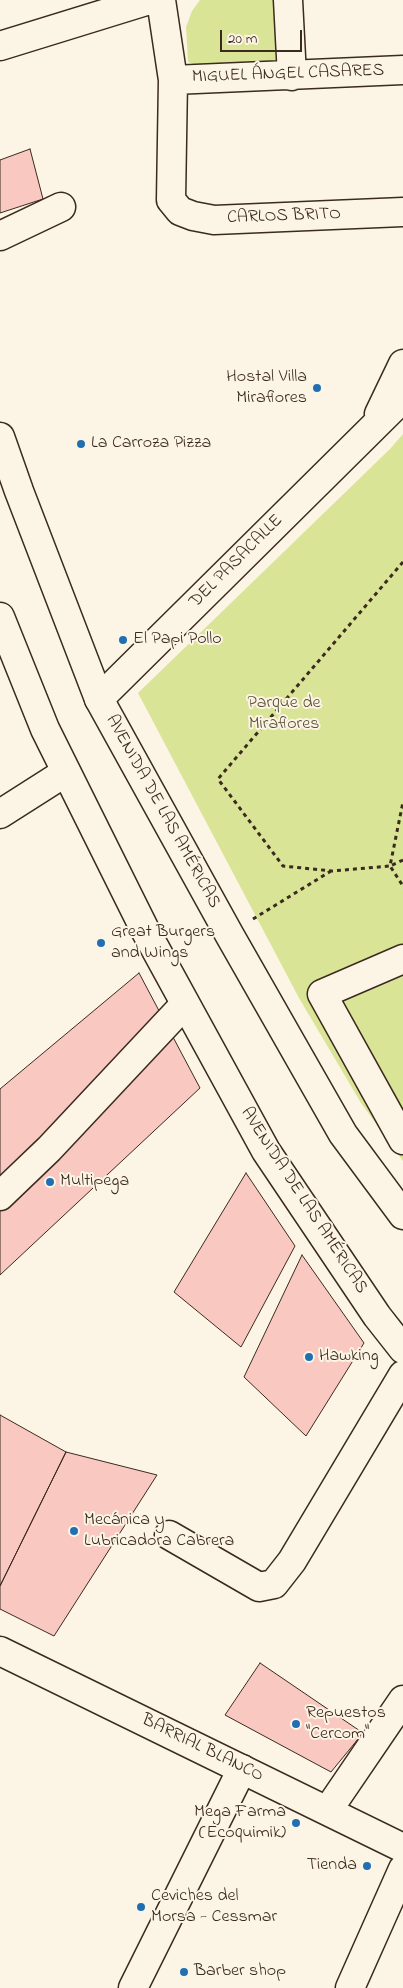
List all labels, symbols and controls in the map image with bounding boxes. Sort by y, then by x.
scale bar [223,20,306,52]
text: 20 m [228,28,257,50]
street label: MIGUEL ÁNGEL CASARES [191,61,385,89]
street label: CARLOS BRITO [227,204,341,230]
place label: Hostal Villa Miraflores [226,367,307,409]
marker: Hostal Villa Miraflores [311,382,323,394]
place label: La Carroza Pizza [91,433,211,455]
marker: La Carroza Pizza [75,438,87,450]
street label: DEL PASACALLE [186,511,288,613]
place label: El Papi Pollo [133,629,222,651]
marker: El Papi Pollo [117,634,129,646]
park label: Parque de Miraflores [247,693,321,736]
street label: AVENIDA DE LAS AMÉRICAS [100,712,224,912]
place label: Great Burgers and Wings [111,922,215,964]
marker: Great Burgers and Wings [95,937,107,949]
street label: AVENIDA DE LAS AMÉRICAS [235,1104,371,1298]
place label: Multipega [60,1171,129,1193]
marker: Multipega [44,1176,56,1188]
place label: Hawking [319,1346,379,1368]
marker: Hawking [303,1351,315,1363]
place label: Mecánica y Lubricadora Cabrera [84,1510,234,1552]
marker: Mecánica y Lubricadora Cabrera [68,1525,80,1537]
place label: Repuestos "Cercom" [306,1703,386,1746]
street label: BARRIAL BLANCO [138,1710,266,1788]
marker: Repuestos "Cercom" [290,1718,302,1730]
place label: Mega Farma (Ecoquimik) [194,1802,286,1845]
marker: Mega Farma (Ecoquimik) [290,1817,302,1829]
place label: Tienda [307,1855,357,1877]
marker: Tienda [361,1860,373,1872]
place label: Ceviches del Morsa - Cessmar [151,1886,277,1928]
marker: Ceviches del Morsa - Cessmar [135,1901,147,1913]
place label: Barber shop [194,1961,286,1983]
marker: Barber shop [178,1966,190,1978]

